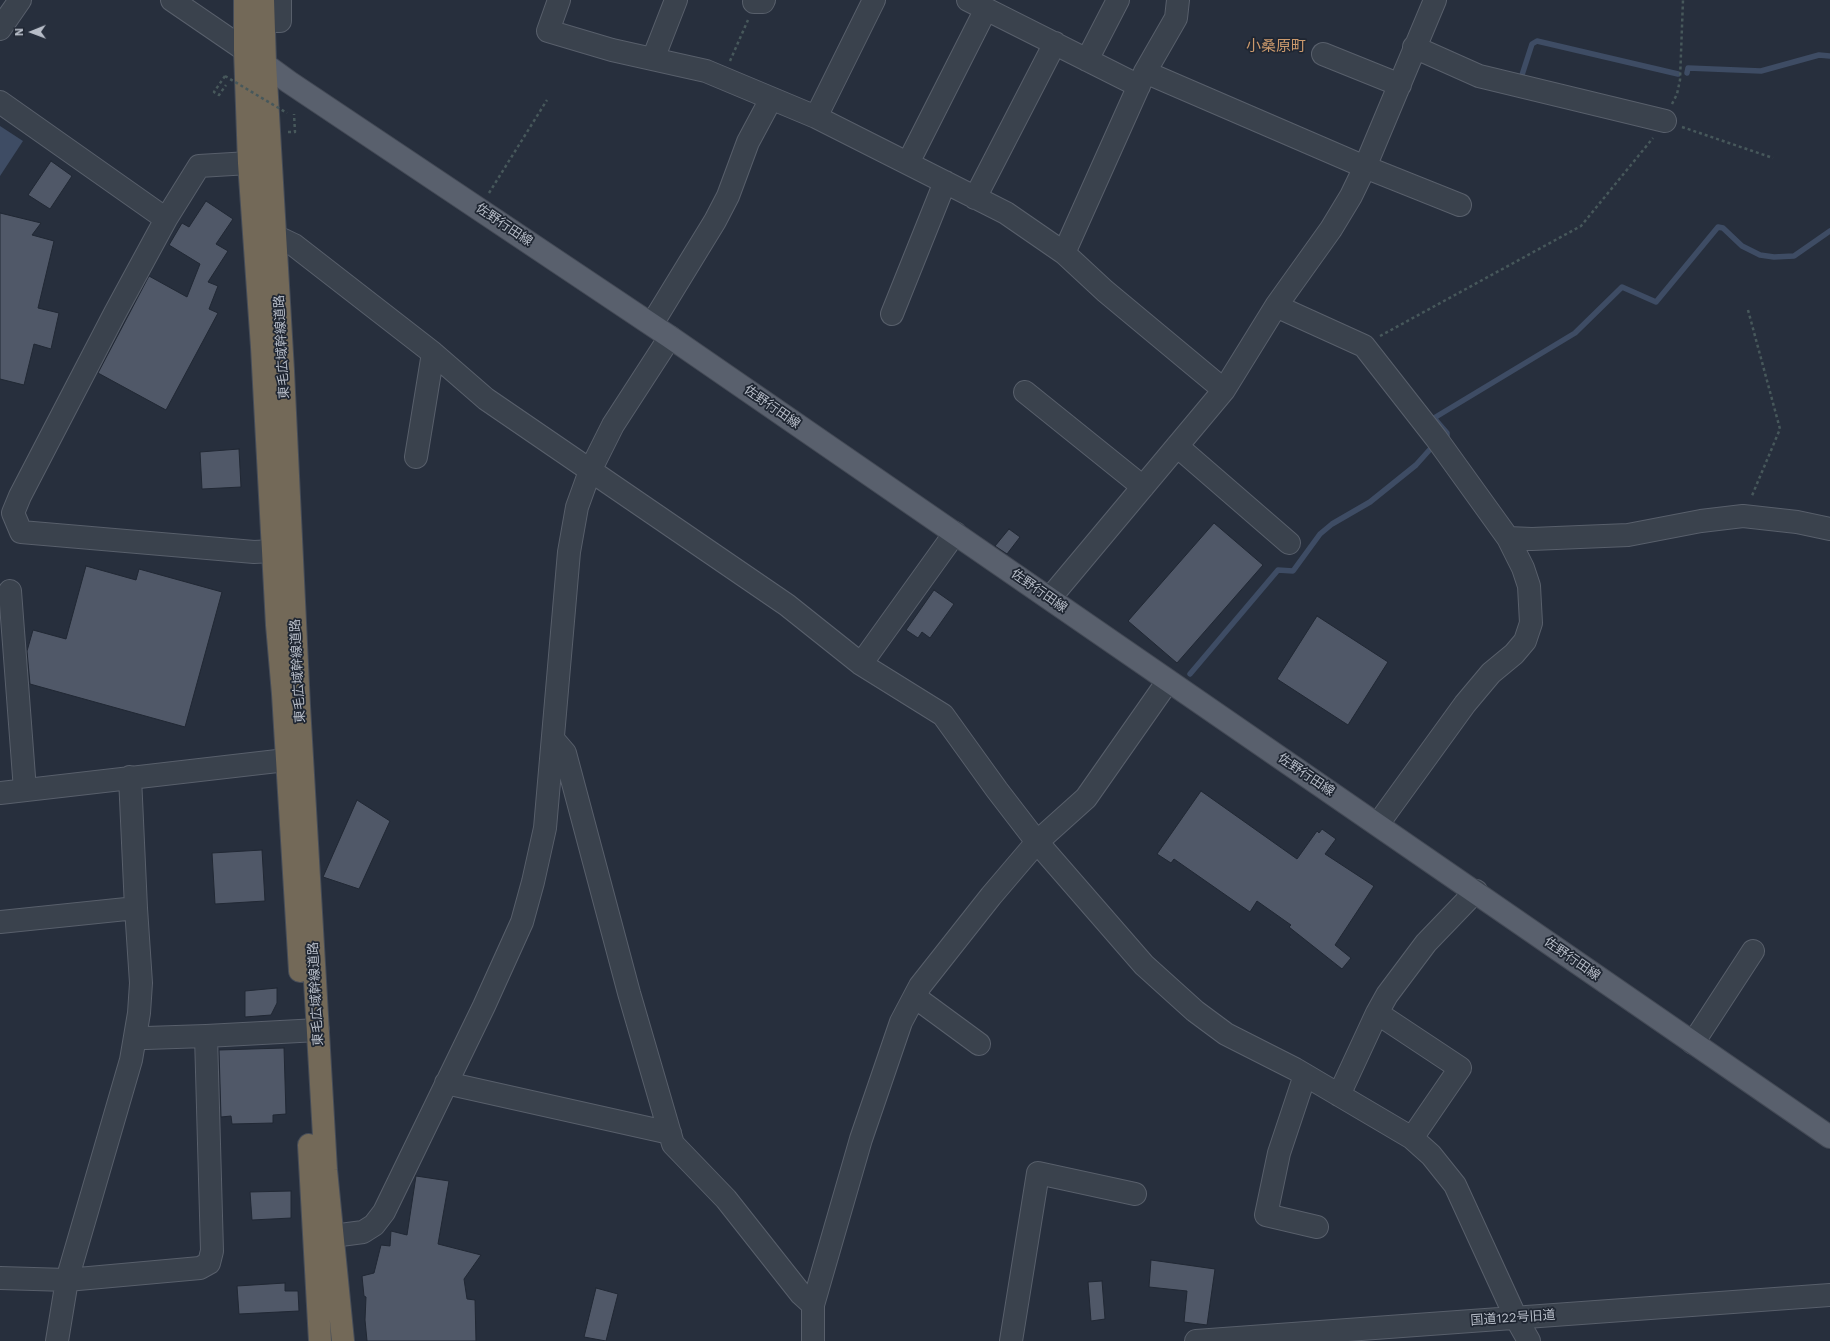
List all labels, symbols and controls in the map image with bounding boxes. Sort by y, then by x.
north arrow [12,12,52,52]
text: N [13,28,26,36]
district label: 小桑原町 [1246,38,1306,56]
street label: 佐野行田線 [473,200,535,250]
street label: 東毛広域幹線道路 [271,295,293,399]
street label: 佐野行田線 [741,382,803,432]
street label: 佐野行田線 [1008,566,1070,616]
street label: 東毛広域幹線道路 [287,619,309,723]
street label: 佐野行田線 [1275,750,1337,800]
street label: 佐野行田線 [1541,934,1603,984]
street label: 東毛広域幹線道路 [305,942,327,1046]
street label: 国道122号旧道 [1470,1307,1556,1329]

